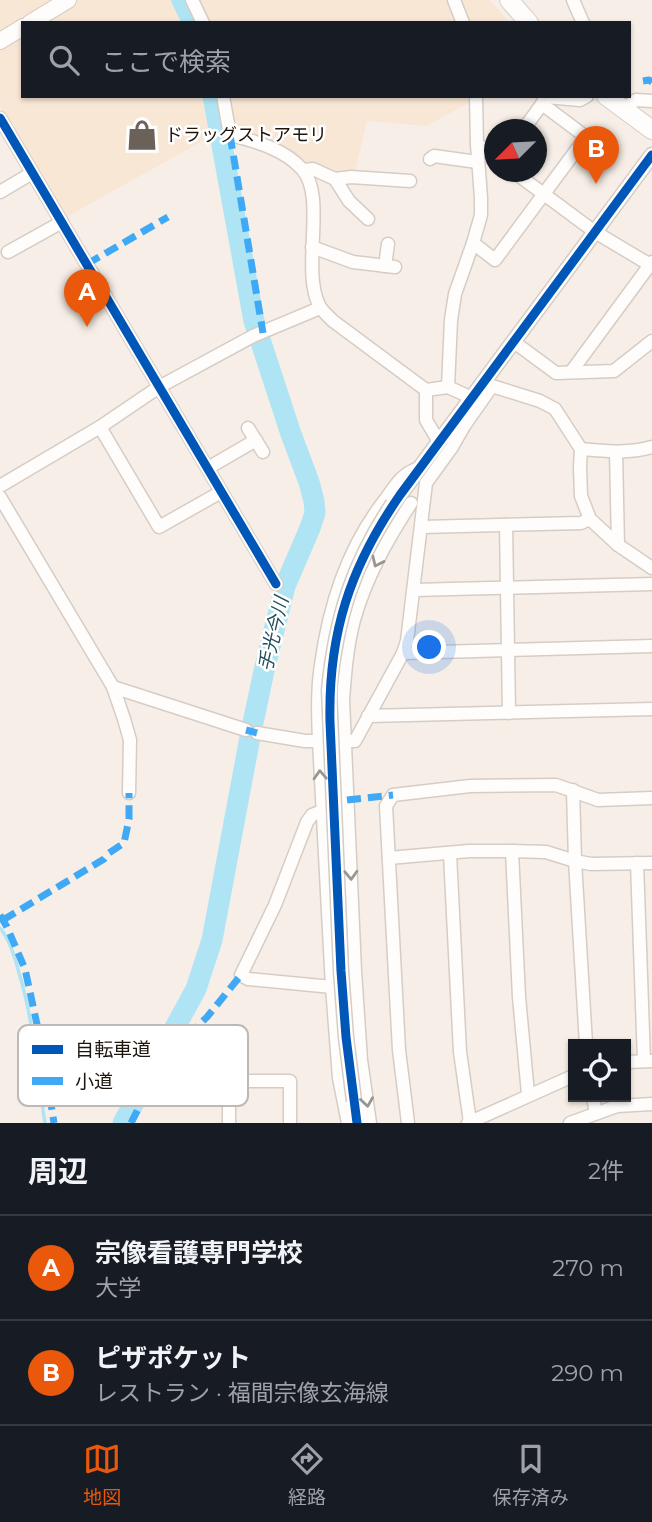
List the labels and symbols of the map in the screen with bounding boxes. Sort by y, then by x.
shop icon: ドラッグストアモリ [125,118,159,152]
north arrow [484,119,547,182]
place label: ドラッグストアモリ [165,124,327,146]
pin: B [573,126,619,184]
pin: A [64,269,110,327]
one-way arrow [371,555,385,567]
water label: 手光今川 [254,593,294,674]
your location [412,630,446,664]
one-way arrow [313,770,328,781]
one-way arrow [343,870,358,881]
legend [18,1025,248,1106]
text: 自転車道 [75,1038,151,1061]
text: 小道 [75,1070,113,1093]
one-way arrow [360,1096,375,1108]

